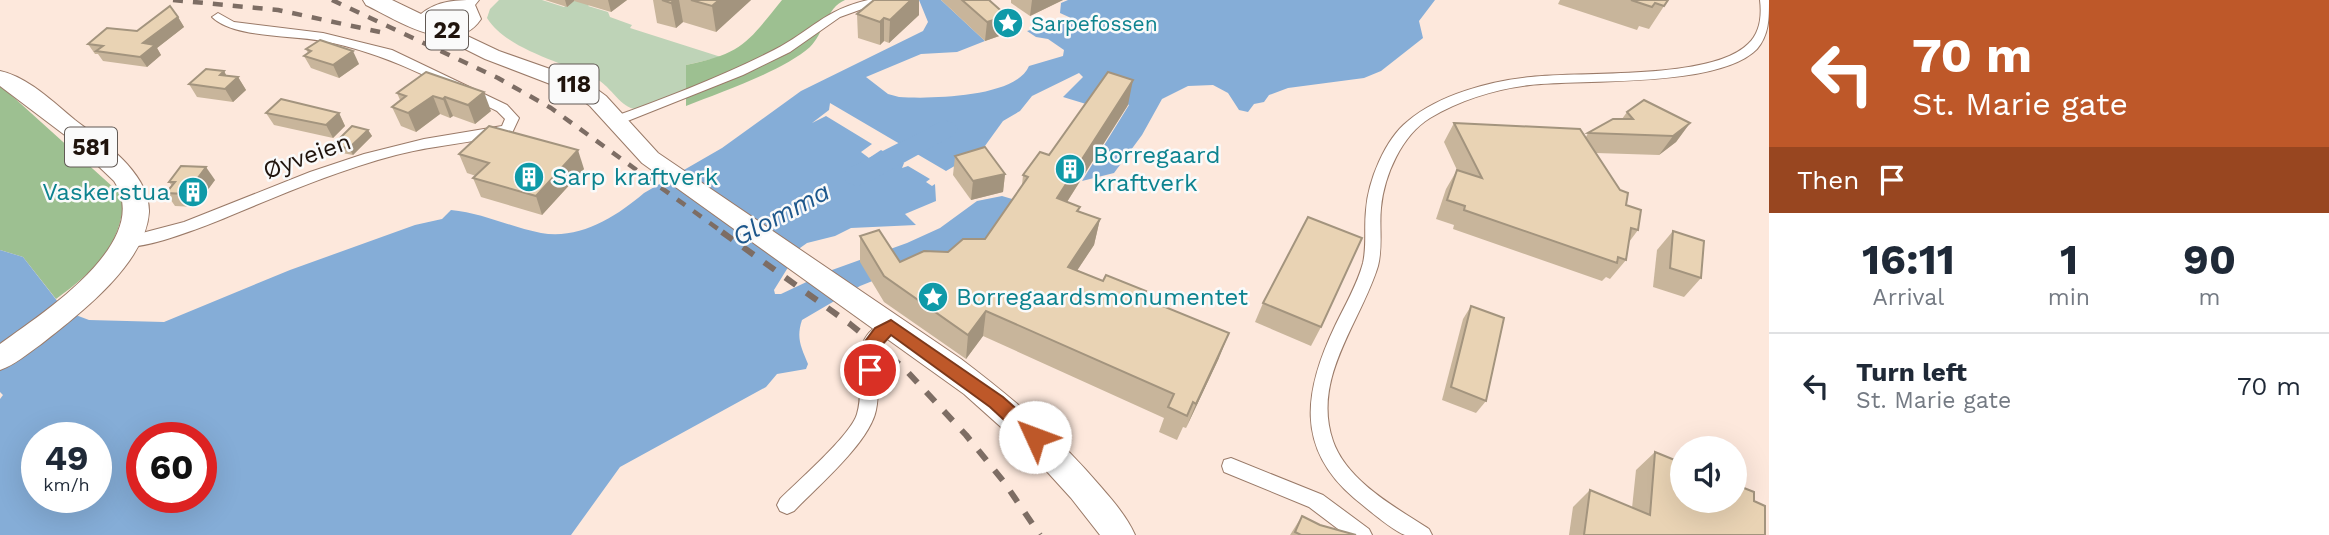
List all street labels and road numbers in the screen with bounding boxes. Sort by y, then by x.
road number: 22 [426,10,468,50]
road number: 118 [550,64,598,104]
street label: Øyveien [259,127,355,185]
road number: 581 [65,128,117,166]

